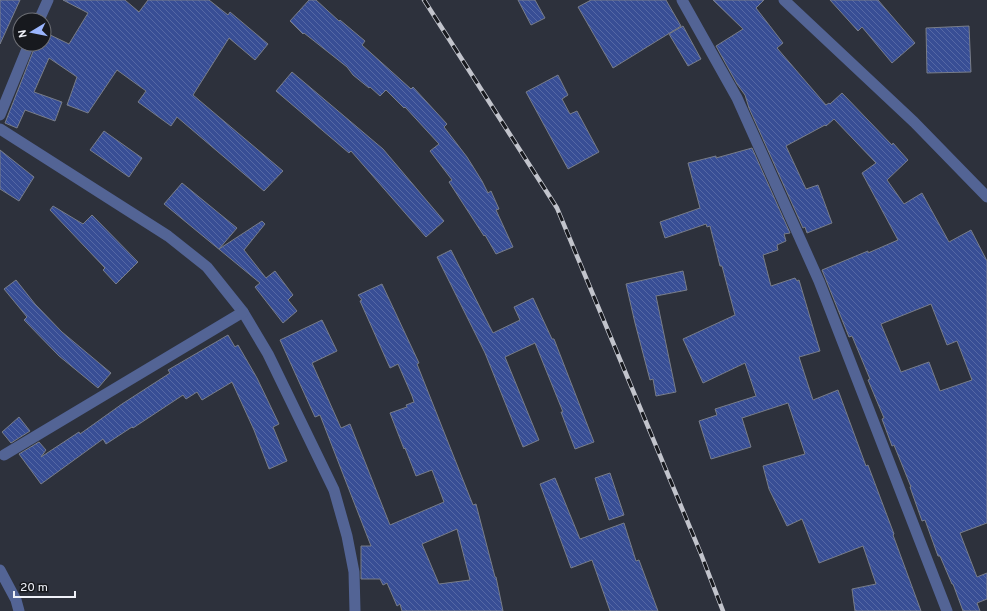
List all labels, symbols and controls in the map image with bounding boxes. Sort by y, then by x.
north arrow [12,12,52,52]
text: N [16,28,31,39]
scale bar [14,573,75,599]
text: 20 m [20,580,48,596]

